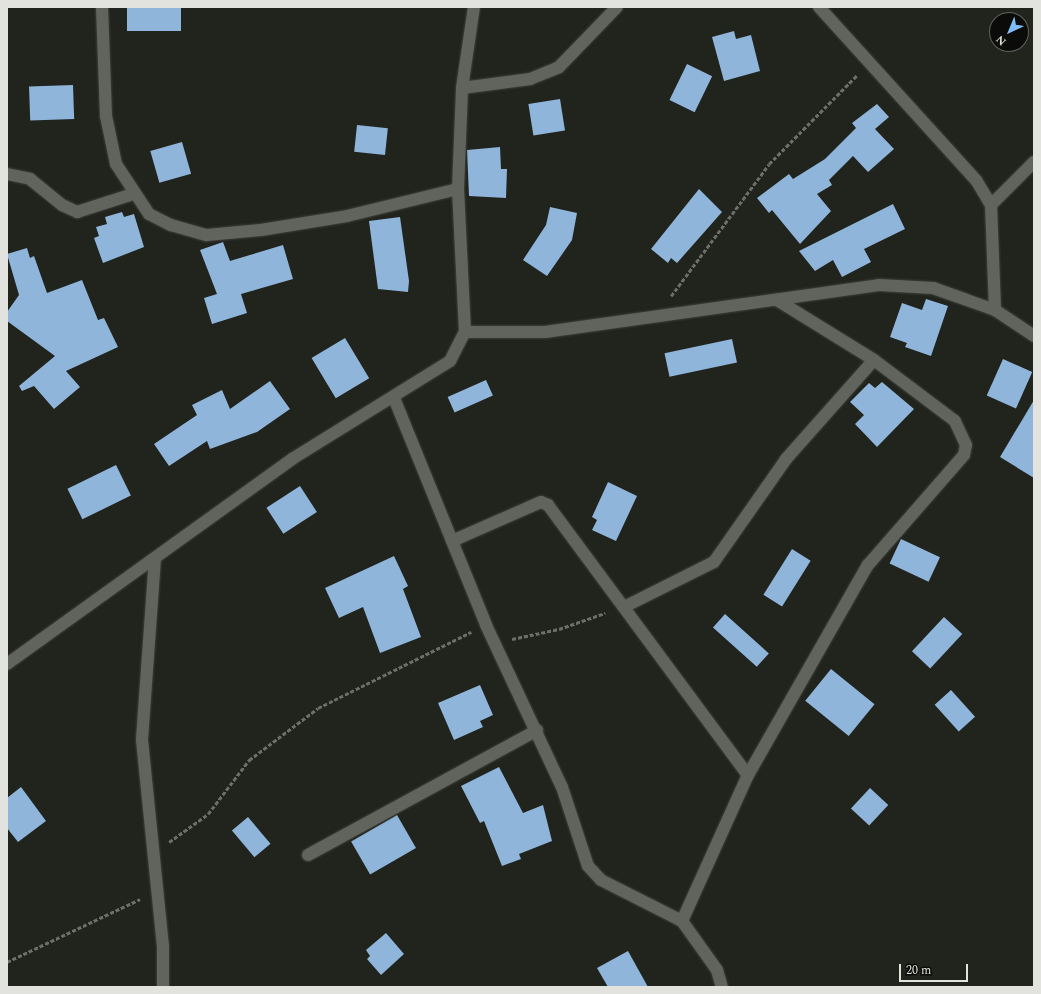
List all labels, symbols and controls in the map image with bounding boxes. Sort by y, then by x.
north arrow [989,12,1029,52]
text: N [992,31,1010,50]
scale bar [901,956,970,982]
text: 20 m [906,961,931,980]

